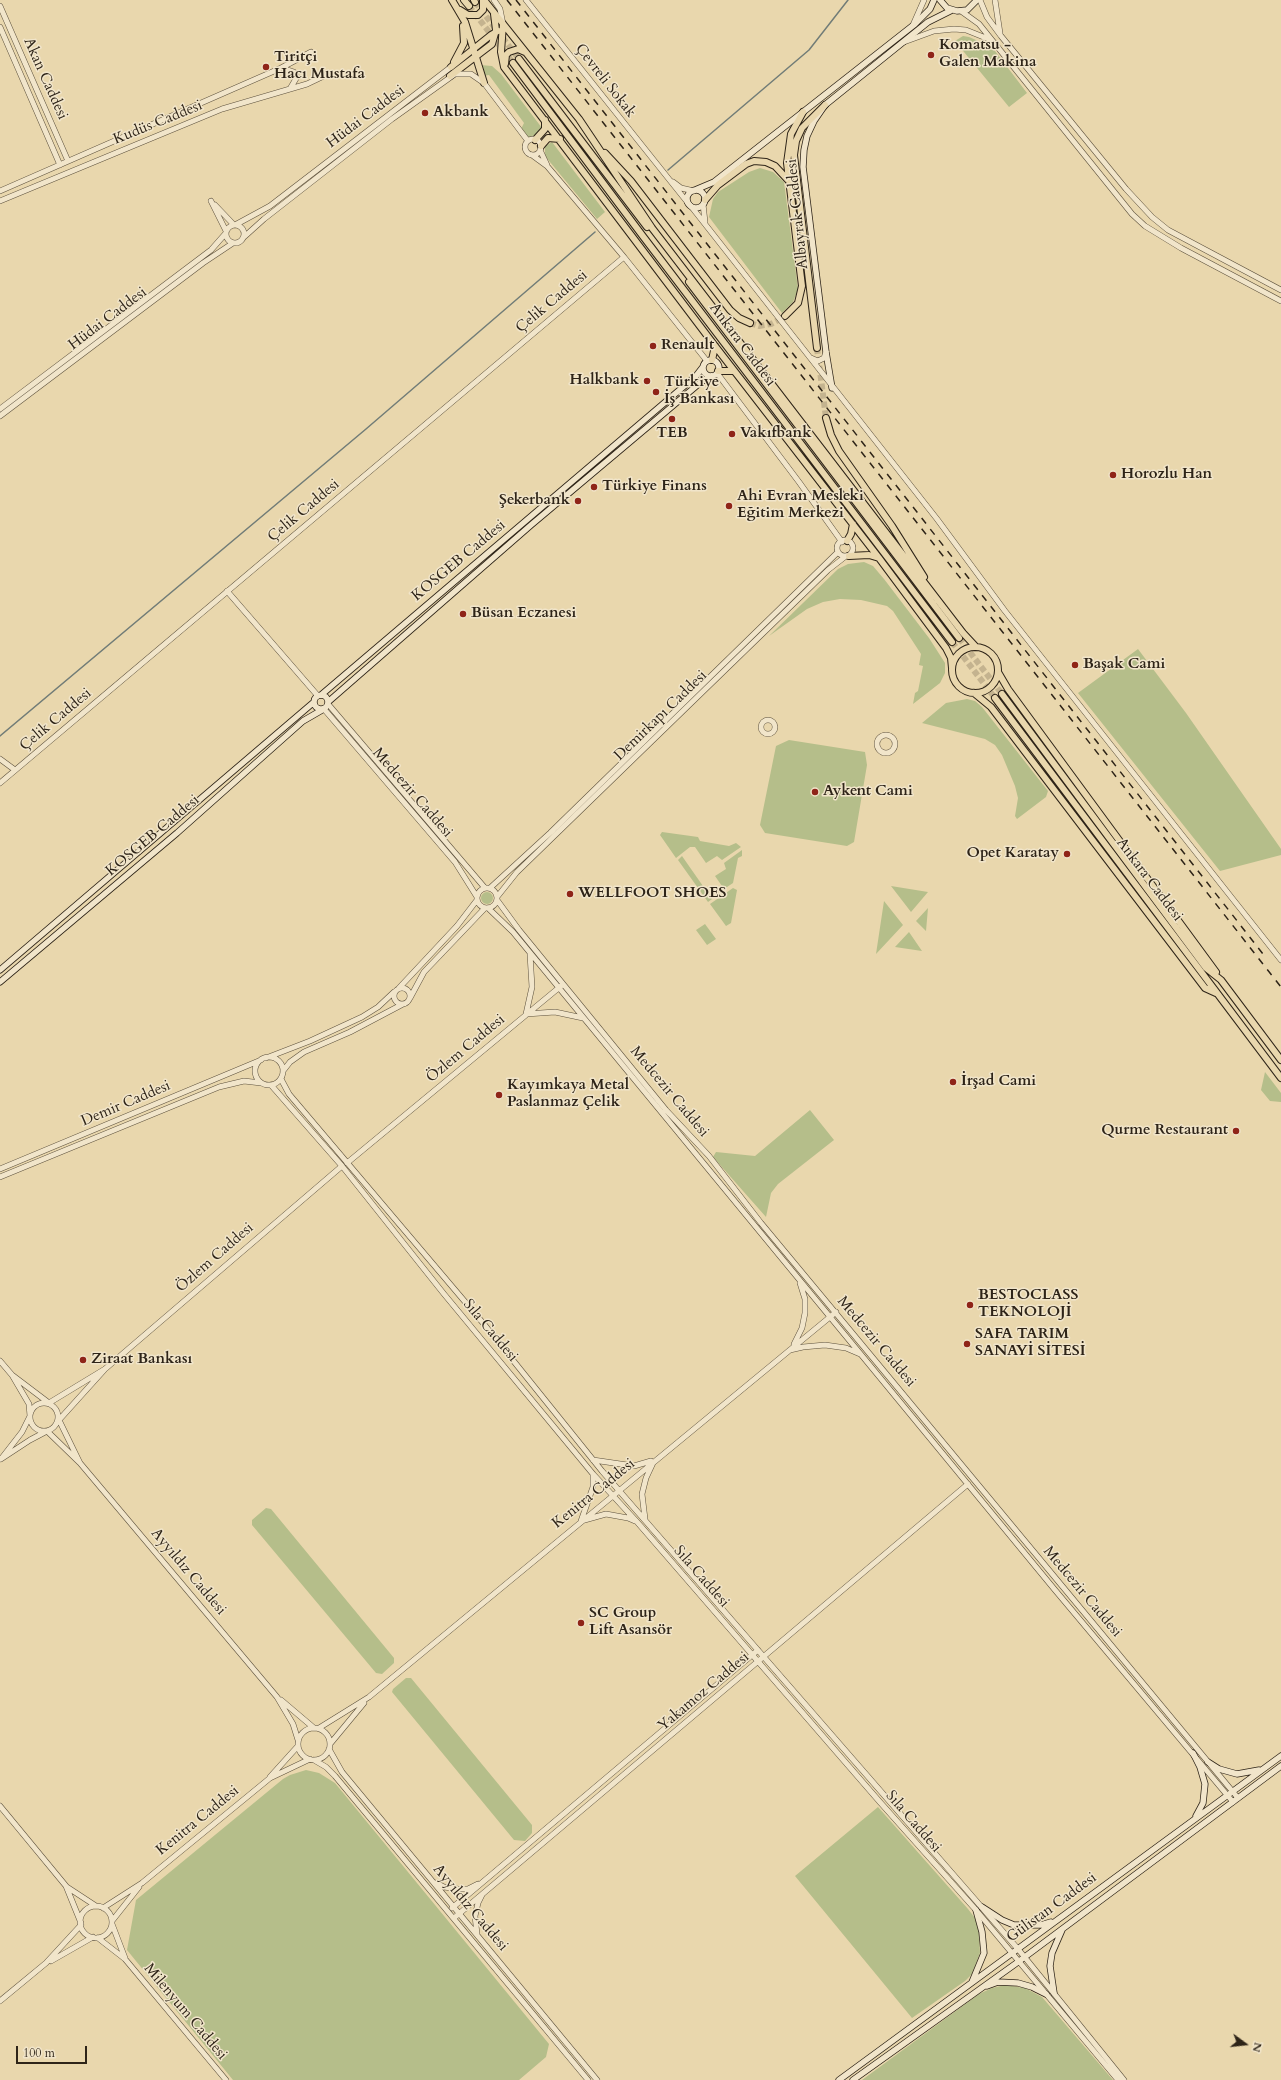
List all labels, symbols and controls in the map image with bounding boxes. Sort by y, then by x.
street label: Akan Caddesi [19,35,71,123]
place label: Komatsu - Galen Makina [939,37,1037,72]
street label: Çevreli Sokak [571,41,639,121]
place label: Tiritçi Hacı Mustafa [274,49,365,84]
marker: Komatsu - Galen Makina [926,50,936,60]
marker: Tiritçi Hacı Mustafa [261,62,271,72]
street label: Hüdai Caddesi [323,82,409,152]
street label: Kudüs Caddesi [111,97,205,149]
place label: Akbank [433,104,489,122]
marker: Akbank [420,108,430,118]
street label: Albayrak Caddesi [783,158,813,270]
street label: Çelik Caddesi [512,267,592,337]
street label: Hüdai Caddesi [65,284,151,354]
street label: Ankara Caddesi [705,300,779,390]
place label: Renault [661,337,714,355]
marker: Renault [648,341,658,351]
place label: Halkbank [570,372,639,390]
place label: Türkiye İş Bankası [664,374,734,409]
marker: Halkbank [642,376,652,386]
marker: Türkiye İş Bankası [651,387,661,397]
marker: TEB [667,414,677,424]
place label: TEB [656,425,688,443]
place label: Vakıfbank [740,425,812,443]
marker: Vakıfbank [727,429,737,439]
place label: Horozlu Han [1121,466,1212,484]
marker: Horozlu Han [1108,470,1118,480]
street label: Çelik Caddesi [264,476,344,546]
place label: Türkiye Finans [602,478,707,496]
marker: Türkiye Finans [589,482,599,492]
place label: Ahi Evran Mesleki Eğitim Merkezi [737,488,864,523]
place label: Şekerbank [499,492,570,510]
marker: Şekerbank [573,496,583,506]
marker: Ahi Evran Mesleki Eğitim Merkezi [724,501,734,511]
street label: KOSGEB Caddesi [408,517,510,605]
place label: Büsan Eczanesi [471,605,576,623]
marker: Büsan Eczanesi [458,609,468,619]
place label: Başak Cami [1083,656,1165,674]
marker: Başak Cami [1070,660,1080,670]
street label: Demirkapı Caddesi [611,667,711,765]
street label: Çelik Caddesi [16,685,96,755]
street label: Medcezir Caddesi [368,744,456,842]
place label: Aykent Cami [823,783,913,801]
marker: Aykent Cami [810,787,820,797]
street label: KOSGEB Caddesi [102,792,204,880]
street label: Ankara Caddesi [1112,835,1186,925]
place label: Opet Karatay [967,845,1059,863]
marker: Opet Karatay [1062,849,1072,859]
place label: WELLFOOT SHOES [578,885,727,903]
marker: WELLFOOT SHOES [565,889,575,899]
street label: Özlem Caddesi [423,1011,509,1087]
street label: Medcezir Caddesi [626,1043,712,1141]
place label: İrşad Cami [961,1073,1036,1091]
street label: Demir Caddesi [79,1077,173,1131]
place label: Kayımkaya Metal Paslanmaz Çelik [507,1077,629,1112]
marker: İrşad Cami [948,1077,958,1087]
marker: Kayımkaya Metal Paslanmaz Çelik [494,1090,504,1100]
place label: Qurme Restaurant [1101,1122,1228,1140]
marker: Qurme Restaurant [1231,1126,1241,1136]
street label: Özlem Caddesi [173,1219,257,1297]
place label: BESTOCLASS TEKNOLOJİ [978,1287,1078,1322]
street label: Medcezir Caddesi [833,1293,919,1391]
street label: Sıla Caddesi [459,1296,521,1366]
marker: BESTOCLASS TEKNOLOJİ [965,1300,975,1310]
place label: SAFA TARIM SANAYİ SİTESİ [975,1326,1086,1361]
marker: SAFA TARIM SANAYİ SİTESİ [962,1339,972,1349]
place label: Ziraat Bankası [91,1351,192,1369]
marker: Ziraat Bankası [78,1355,88,1365]
street label: Kenitra Caddesi [549,1455,639,1533]
street label: Ayyıldız Caddesi [147,1525,229,1619]
street label: Sıla Caddesi [669,1542,733,1612]
street label: Medcezir Caddesi [1039,1543,1125,1641]
place label: SC Group Lift Asansör [589,1605,672,1640]
marker: SC Group Lift Asansör [576,1618,586,1628]
street label: Yakamoz Caddesi [655,1649,753,1735]
street label: Kenitra Caddesi [153,1782,243,1860]
street label: Sıla Caddesi [881,1787,945,1857]
street label: Ayyıldız Caddesi [429,1861,511,1955]
street label: Gülistan Caddesi [1003,1869,1101,1947]
street label: Milenyum Caddesi [139,1960,231,2064]
north arrow [1225,2024,1265,2064]
scale bar [18,2038,89,2064]
text: N [1249,2041,1266,2054]
text: 100 m [23,2045,55,2061]

